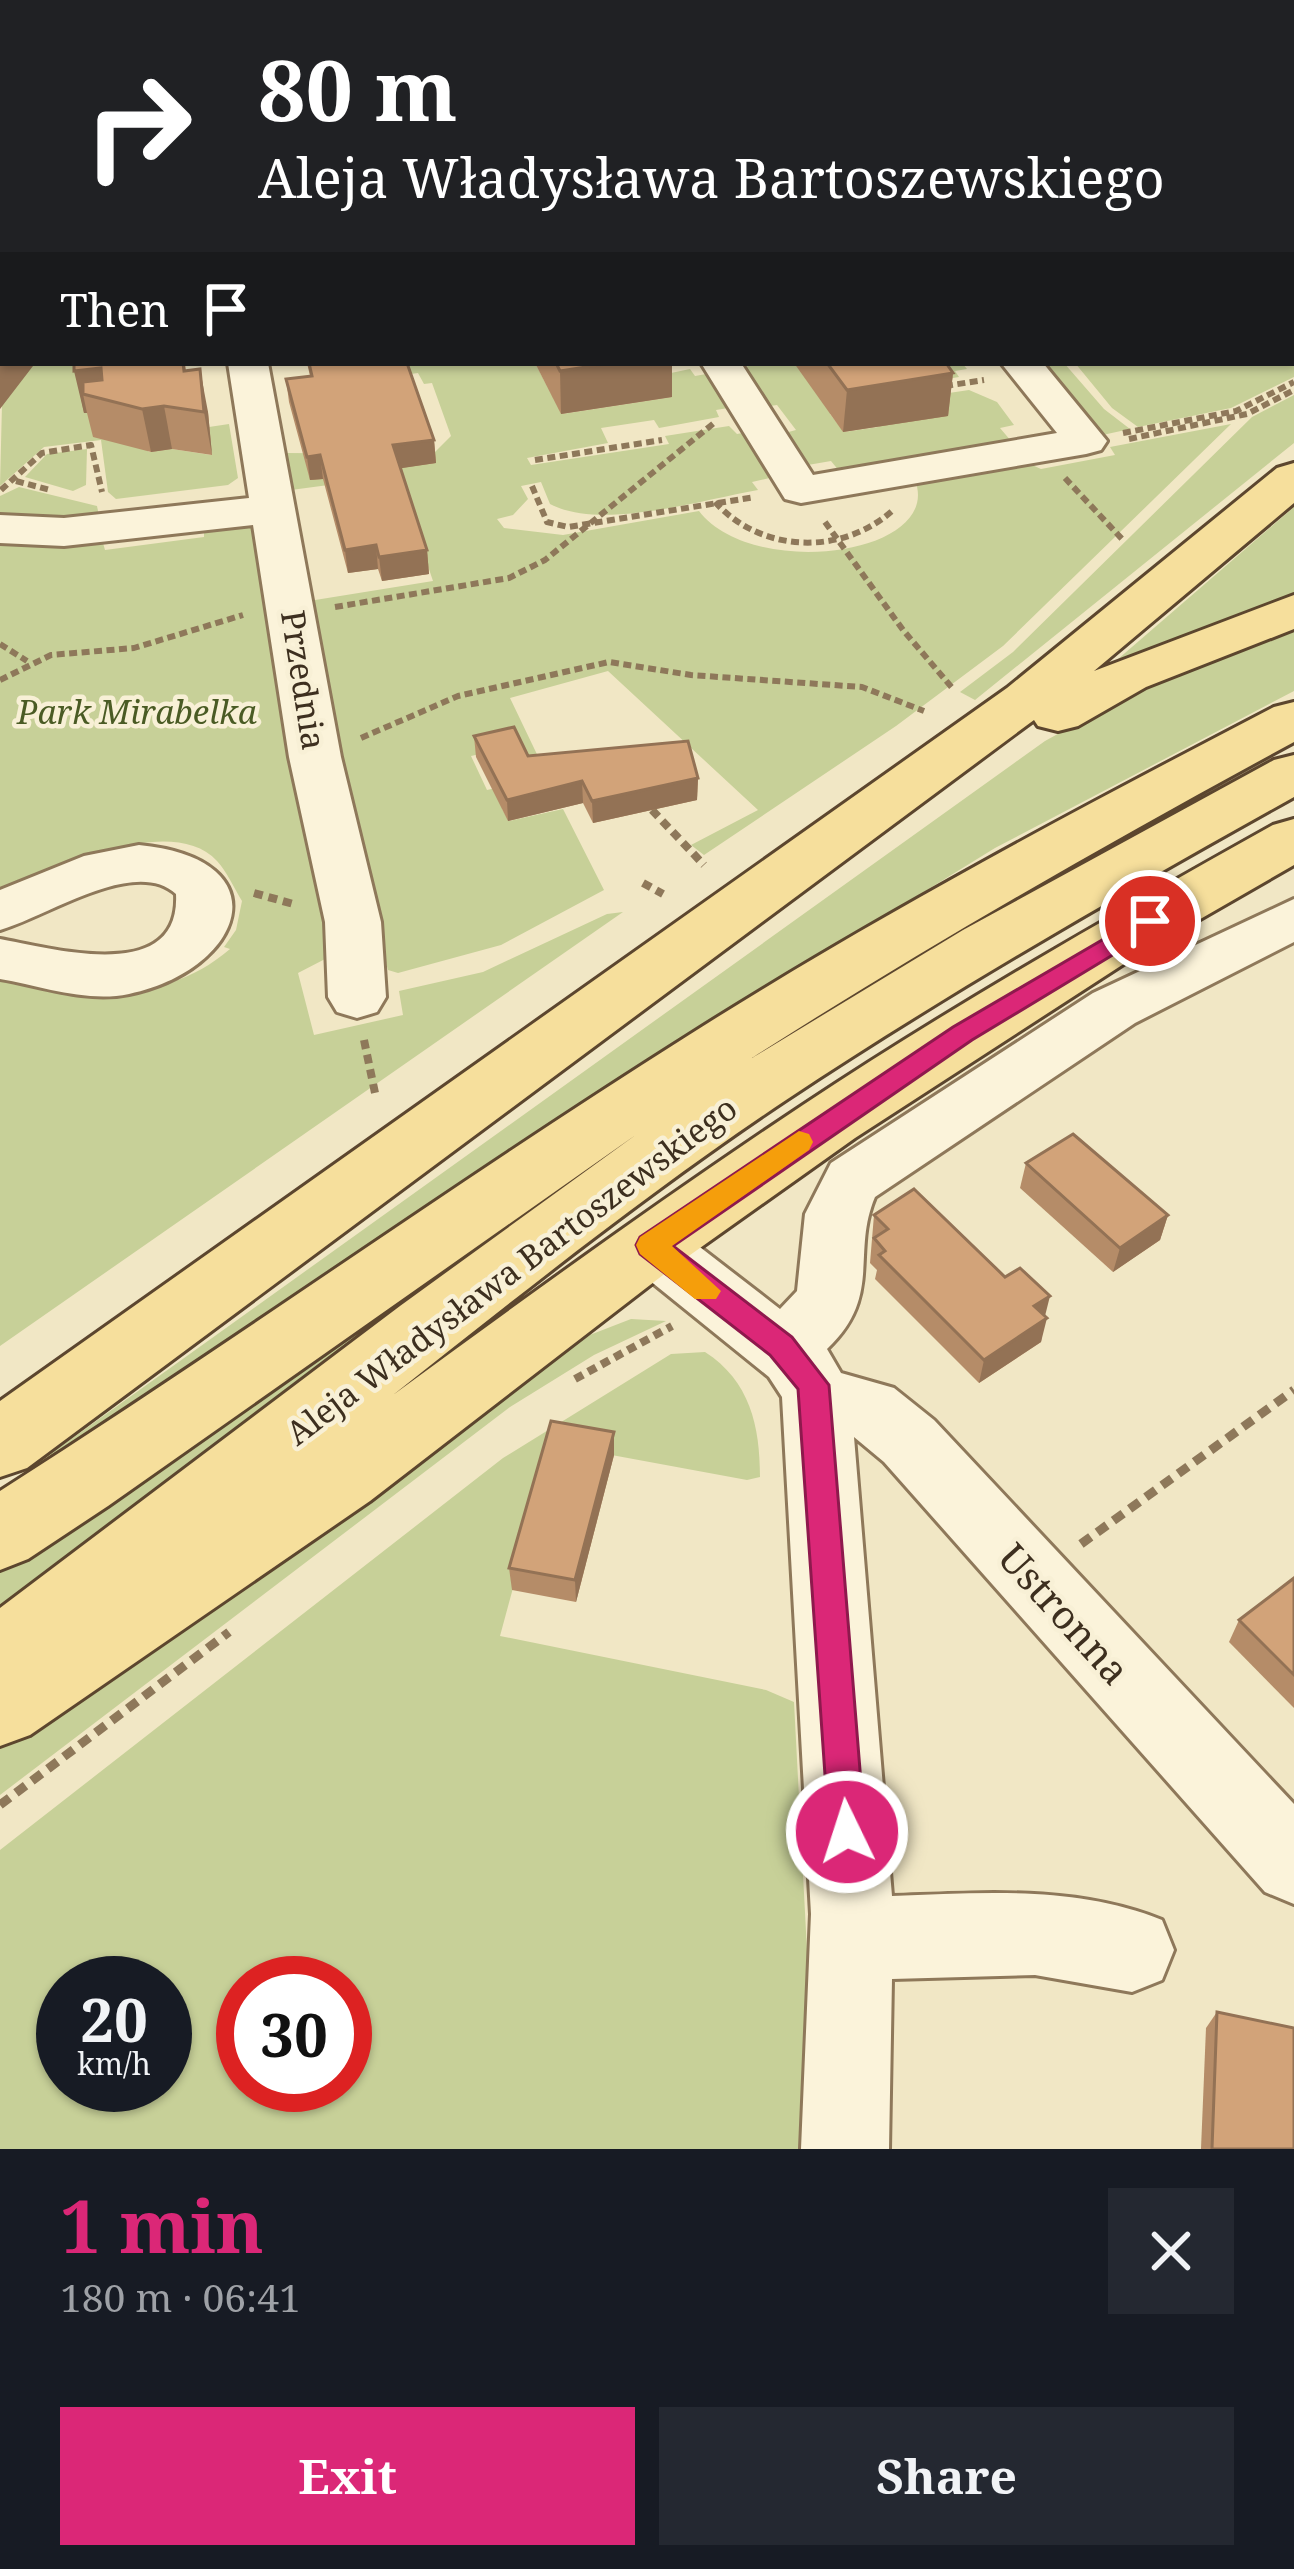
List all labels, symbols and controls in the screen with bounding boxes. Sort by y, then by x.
text: 80 m [258,31,458,146]
icon: right [60,48,216,204]
text: Aleja Władysława Bartoszewskiego [258,140,1165,214]
icon: arrive [193,276,259,342]
text: Then [60,279,169,340]
street label: Przednia [271,607,337,753]
park label: Park Mirabelka [16,689,257,734]
pin [1099,870,1201,972]
icon: arrive [1117,888,1183,954]
street label: Aleja Władysława Bartoszewskiego [276,1085,746,1455]
street label: Ustronna [988,1531,1142,1695]
position arrow [784,1769,910,1895]
speed limit sign: 30 [216,1956,372,2112]
text: 20 [80,1978,148,2060]
text: km/h [77,2043,151,2084]
text: 1 min [60,2176,264,2274]
button: close [1108,2188,1234,2314]
text: 180 m · 06:41 [60,2270,301,2323]
button: Exit [60,2407,635,2545]
button: Share [659,2407,1234,2545]

